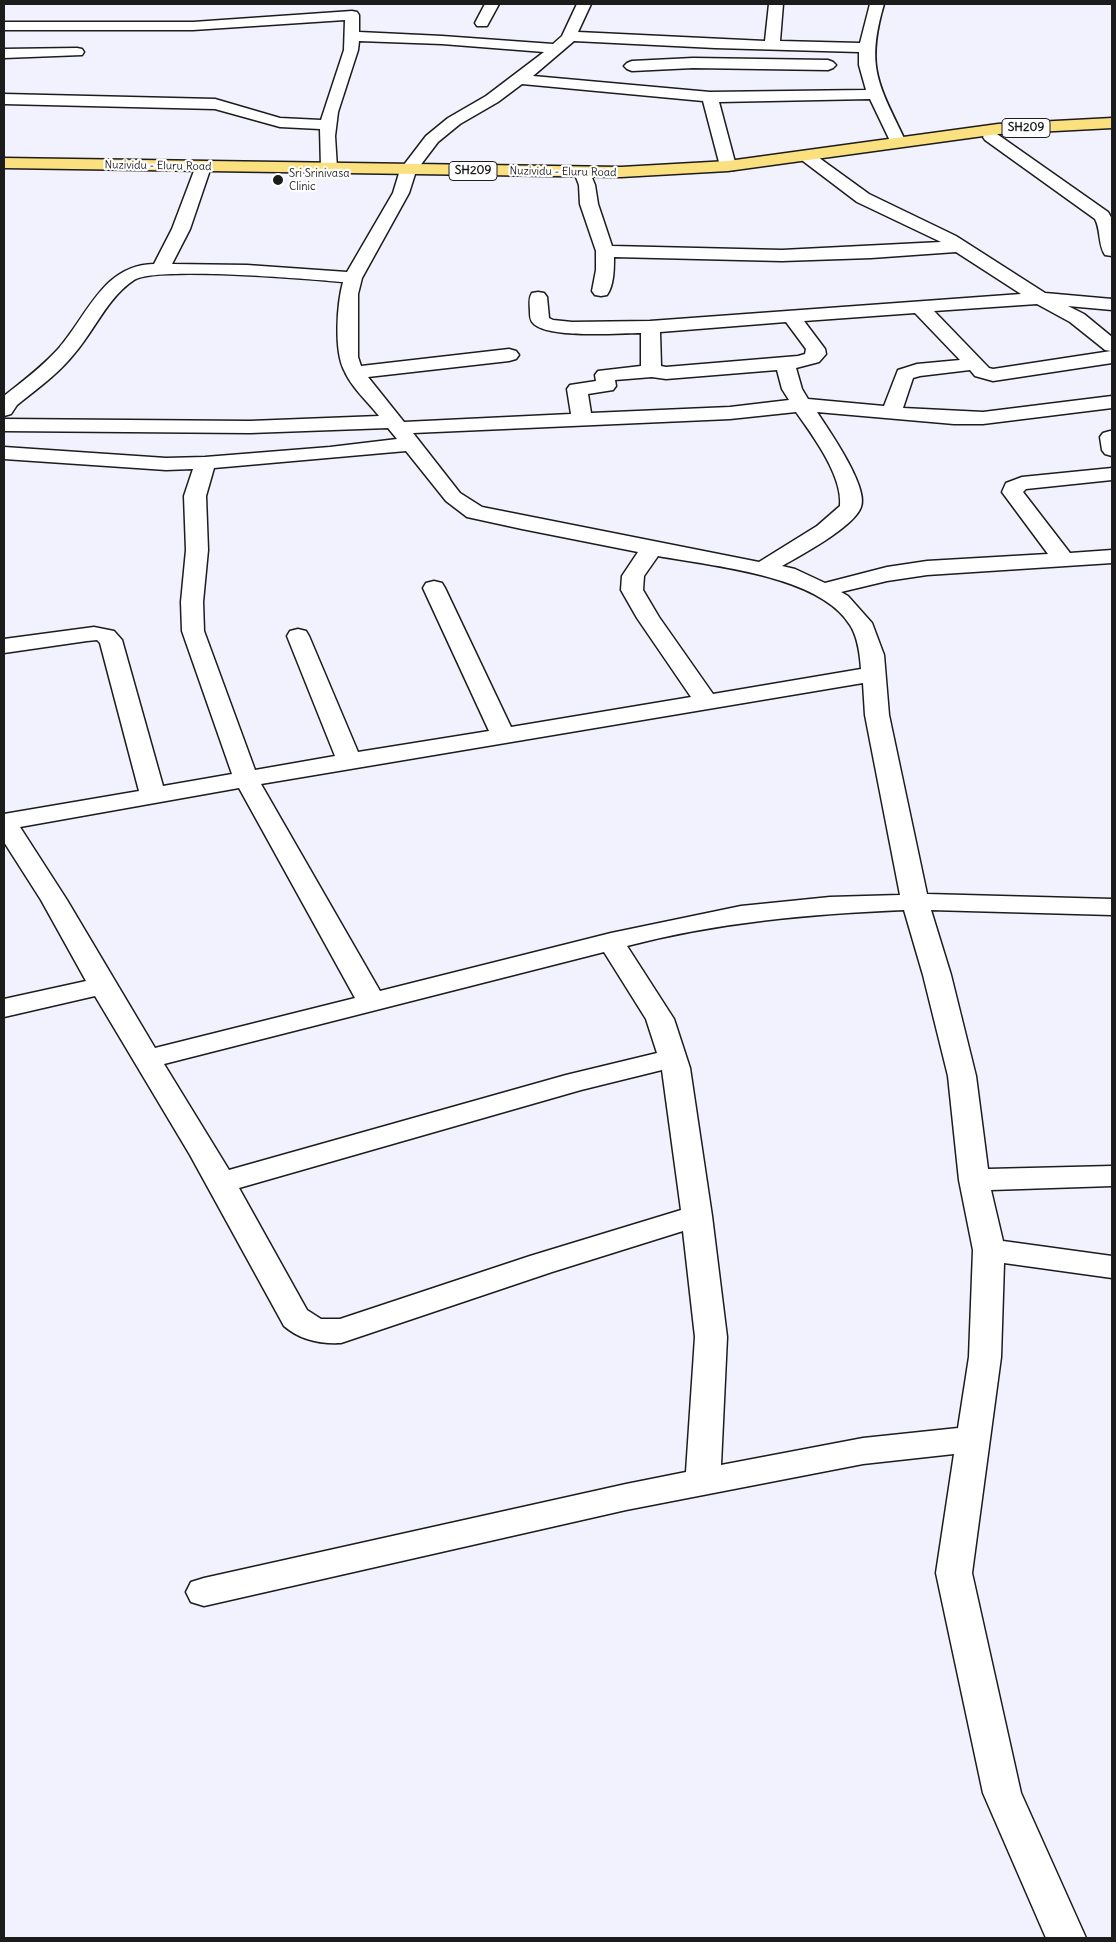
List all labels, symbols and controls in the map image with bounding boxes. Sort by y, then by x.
road number: SH209 [1002,119,1050,138]
street label: Nuzividu - Eluru Road [104,158,212,174]
road number: SH209 [449,162,497,180]
street label: Nuzividu - Eluru Road [509,164,617,180]
place label: Sri Srinivasa Clinic [289,167,349,193]
marker: Sri Srinivasa Clinic [271,173,285,187]

